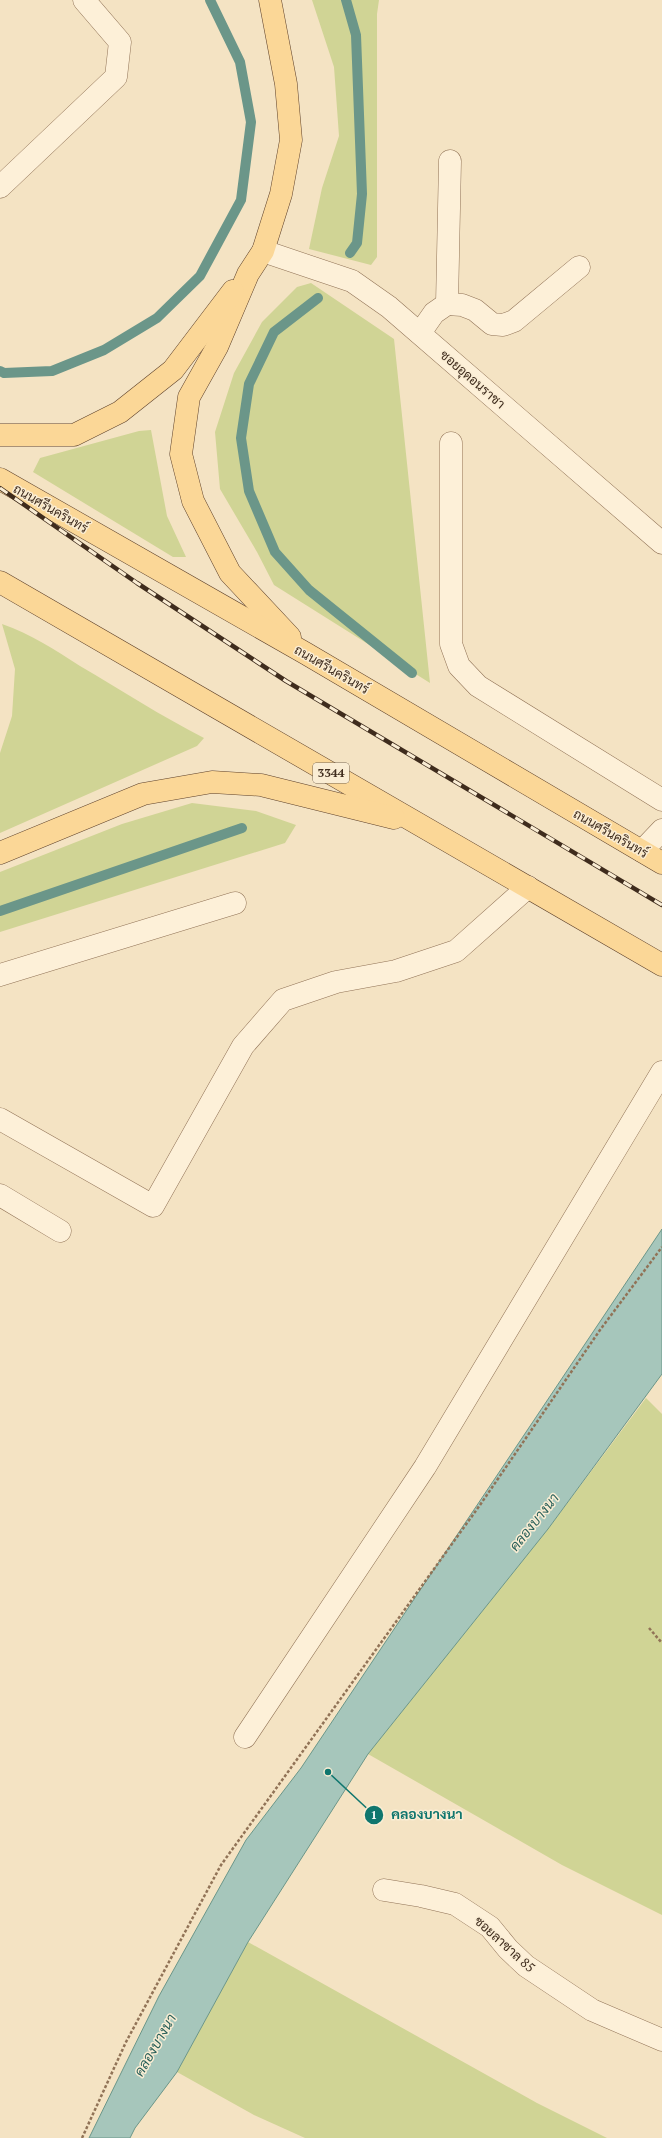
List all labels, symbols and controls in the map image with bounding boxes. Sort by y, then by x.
street label: ซอยอุดอนราชา [436,346,510,413]
street label: ถนนศรีนครินทร์ [10,479,92,537]
street label: ถนนศรีนครินทร์ [291,640,373,698]
road number: 3344 [313,763,349,783]
street label: ถนนศรีนครินทร์ [570,804,652,862]
water label: คลองบางนา [505,1489,563,1554]
callout: คลองบางนา [364,1802,471,1828]
text: คลองบางนา [391,1804,463,1823]
text: 1 [371,1807,377,1822]
street label: ซอยลาซาล 85 [471,1912,539,1976]
water label: คลองบางนา [129,2010,180,2079]

